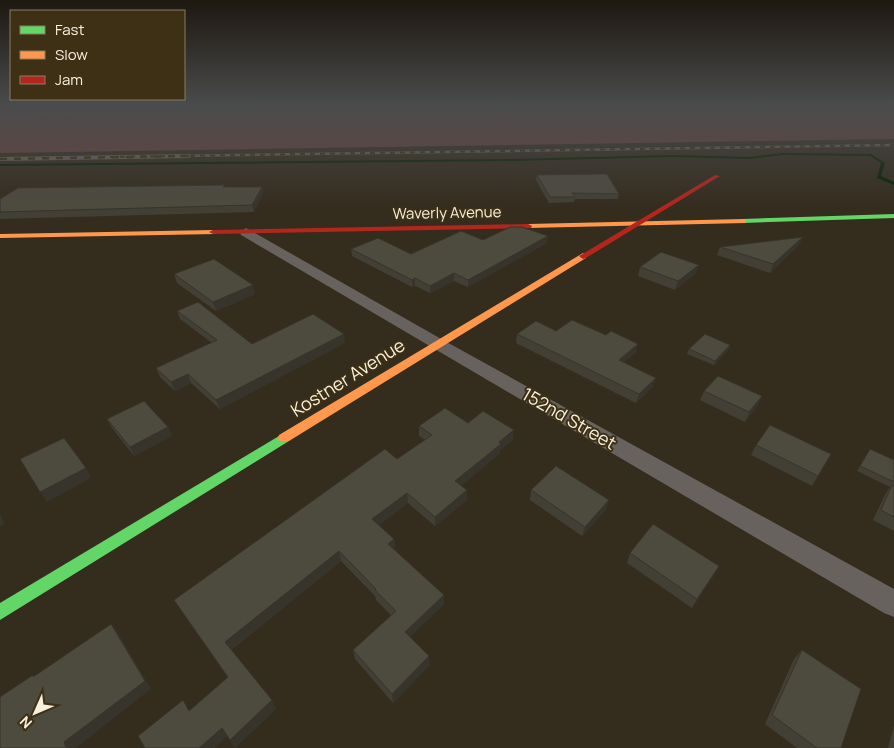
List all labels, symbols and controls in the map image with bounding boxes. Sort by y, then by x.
legend [10,10,185,100]
text: Fast [55,19,84,40]
text: Slow [55,44,88,65]
text: Jam [55,69,83,90]
street label: Waverly Avenue [392,201,502,224]
street label: Kostner Avenue [286,333,409,422]
street label: 152nd Street [518,382,621,455]
north arrow [10,688,60,738]
text: N [15,712,36,733]

